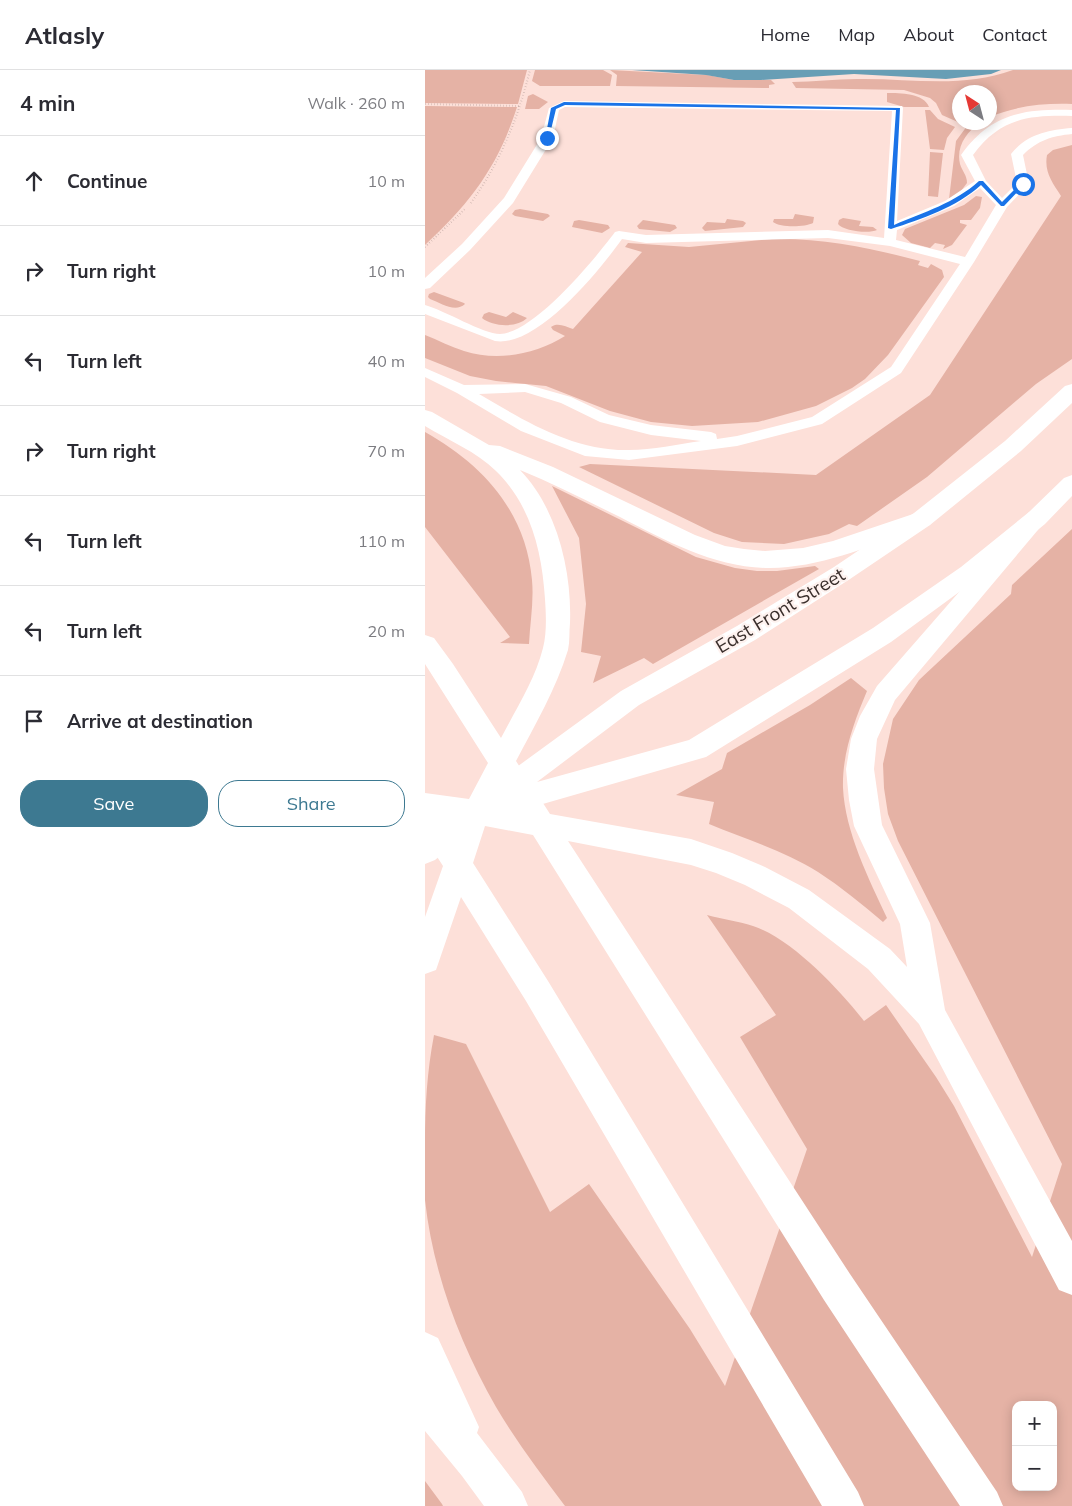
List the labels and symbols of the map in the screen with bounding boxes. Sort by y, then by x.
north arrow [952,85,997,130]
route end [536,127,559,150]
route start [1012,173,1035,196]
street label: East Front Street [711,562,849,658]

